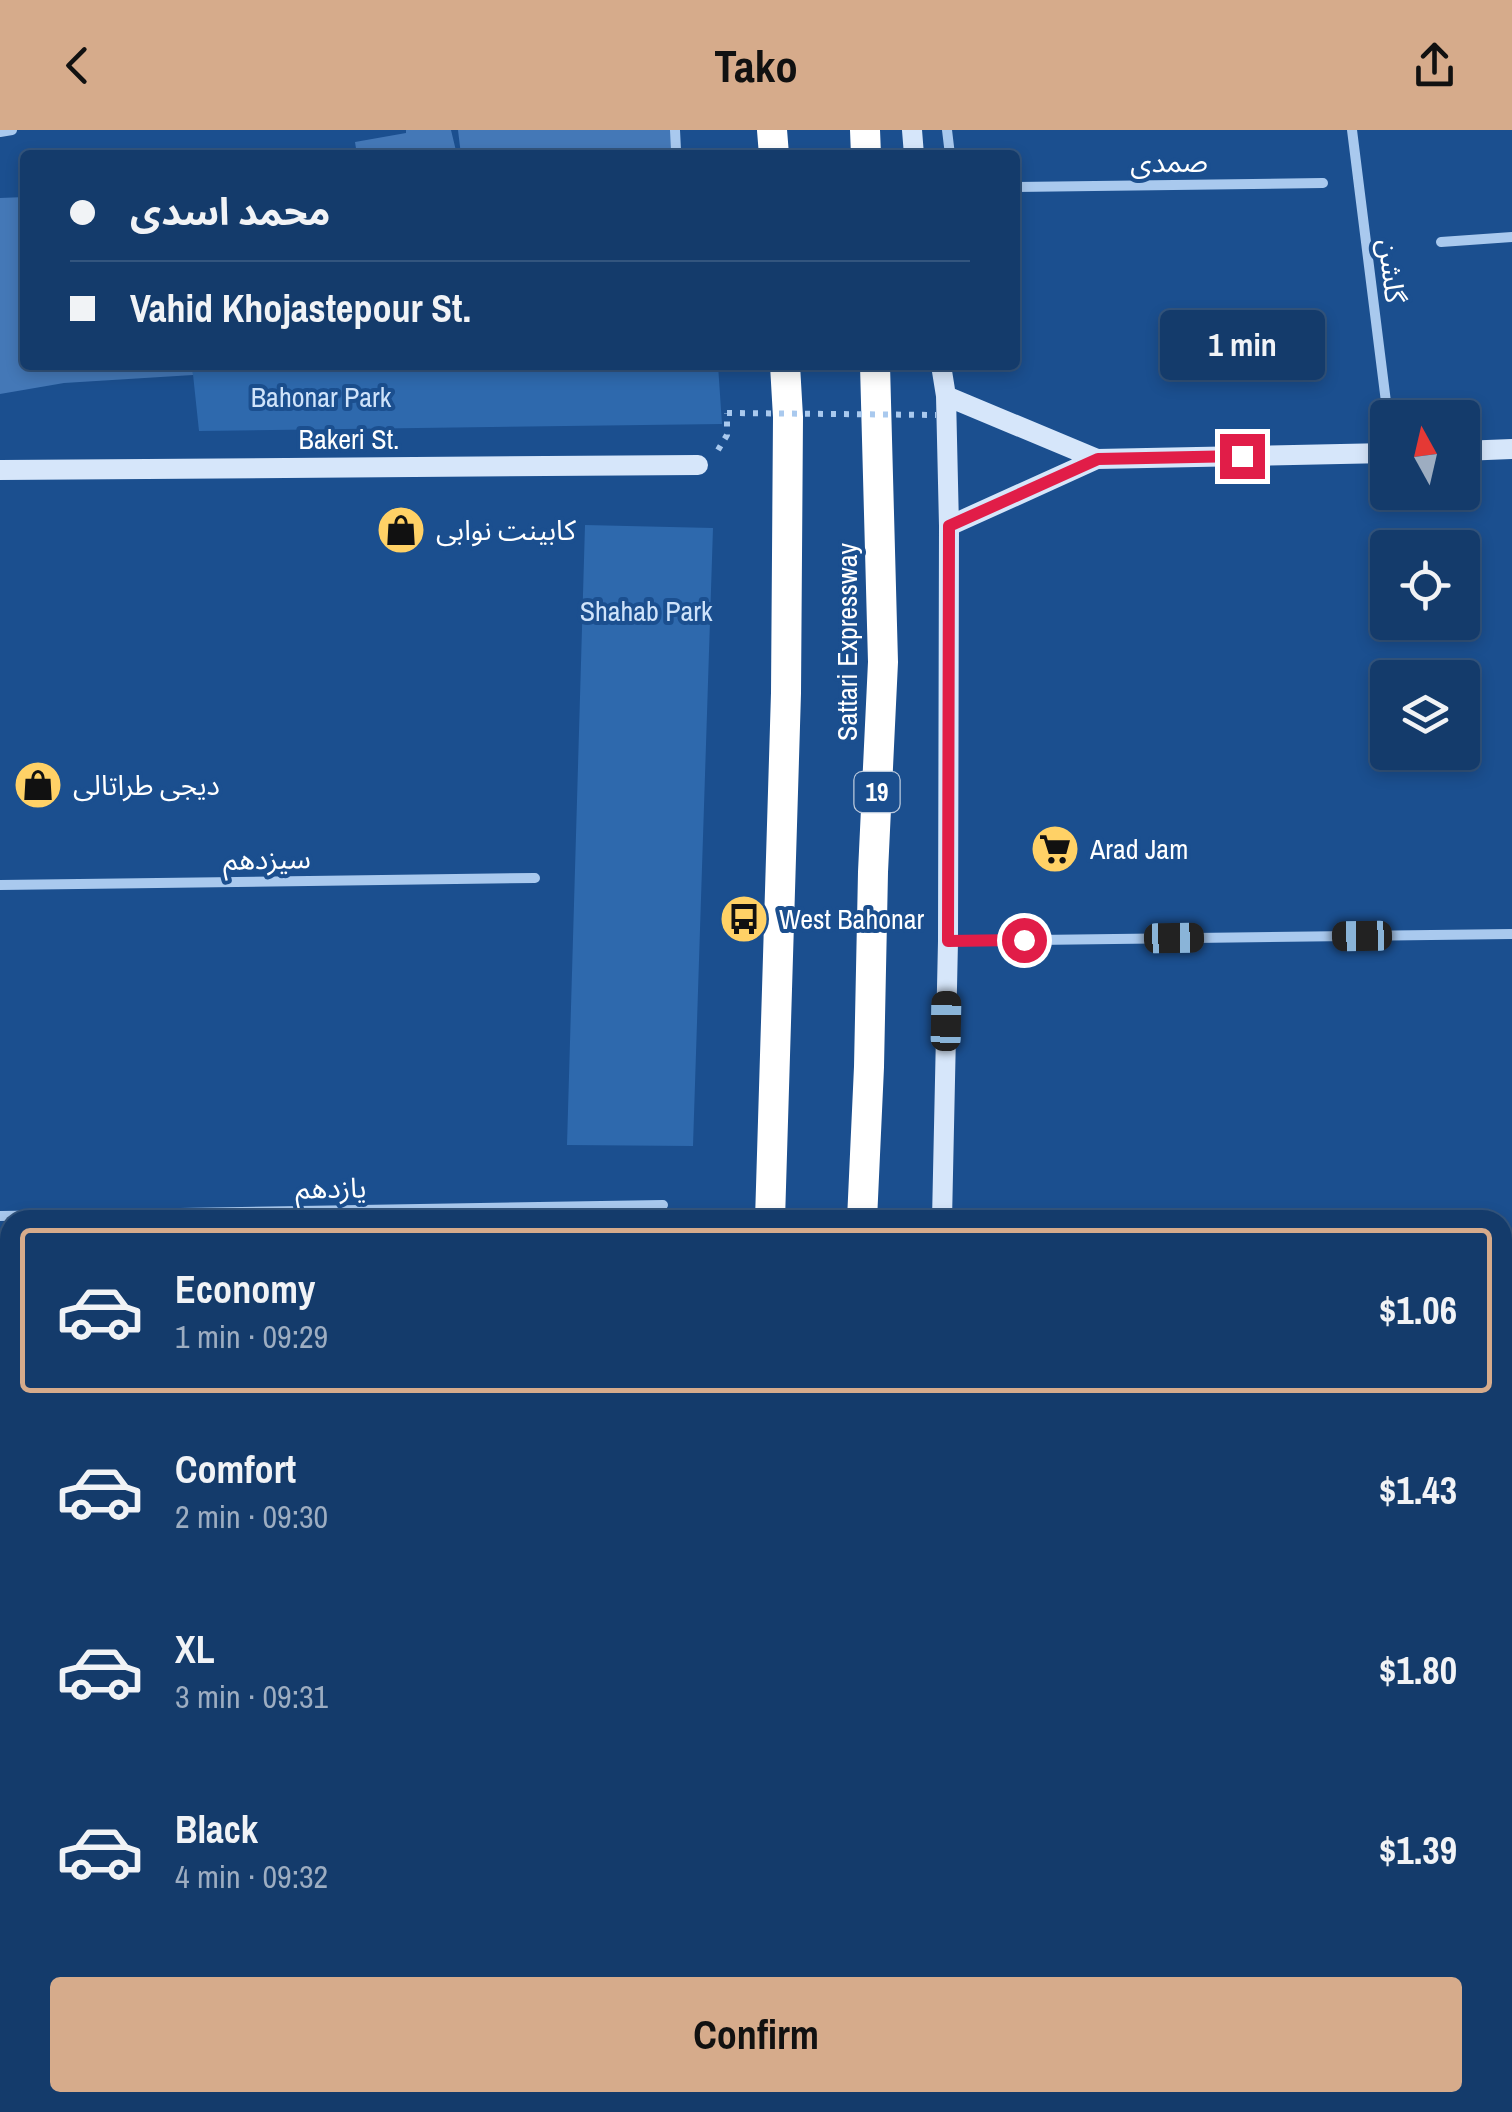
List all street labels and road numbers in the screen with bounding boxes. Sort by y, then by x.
street label: صمدی [1130,142,1208,182]
street label: گلشن [1369,237,1415,306]
street label: Bakeri St. [299,420,399,458]
street label: Sattari Expressway [828,543,866,741]
road number: 19 [854,772,900,812]
street label: سیزدهم [223,839,311,882]
street label: یازدهم [295,1168,367,1211]

